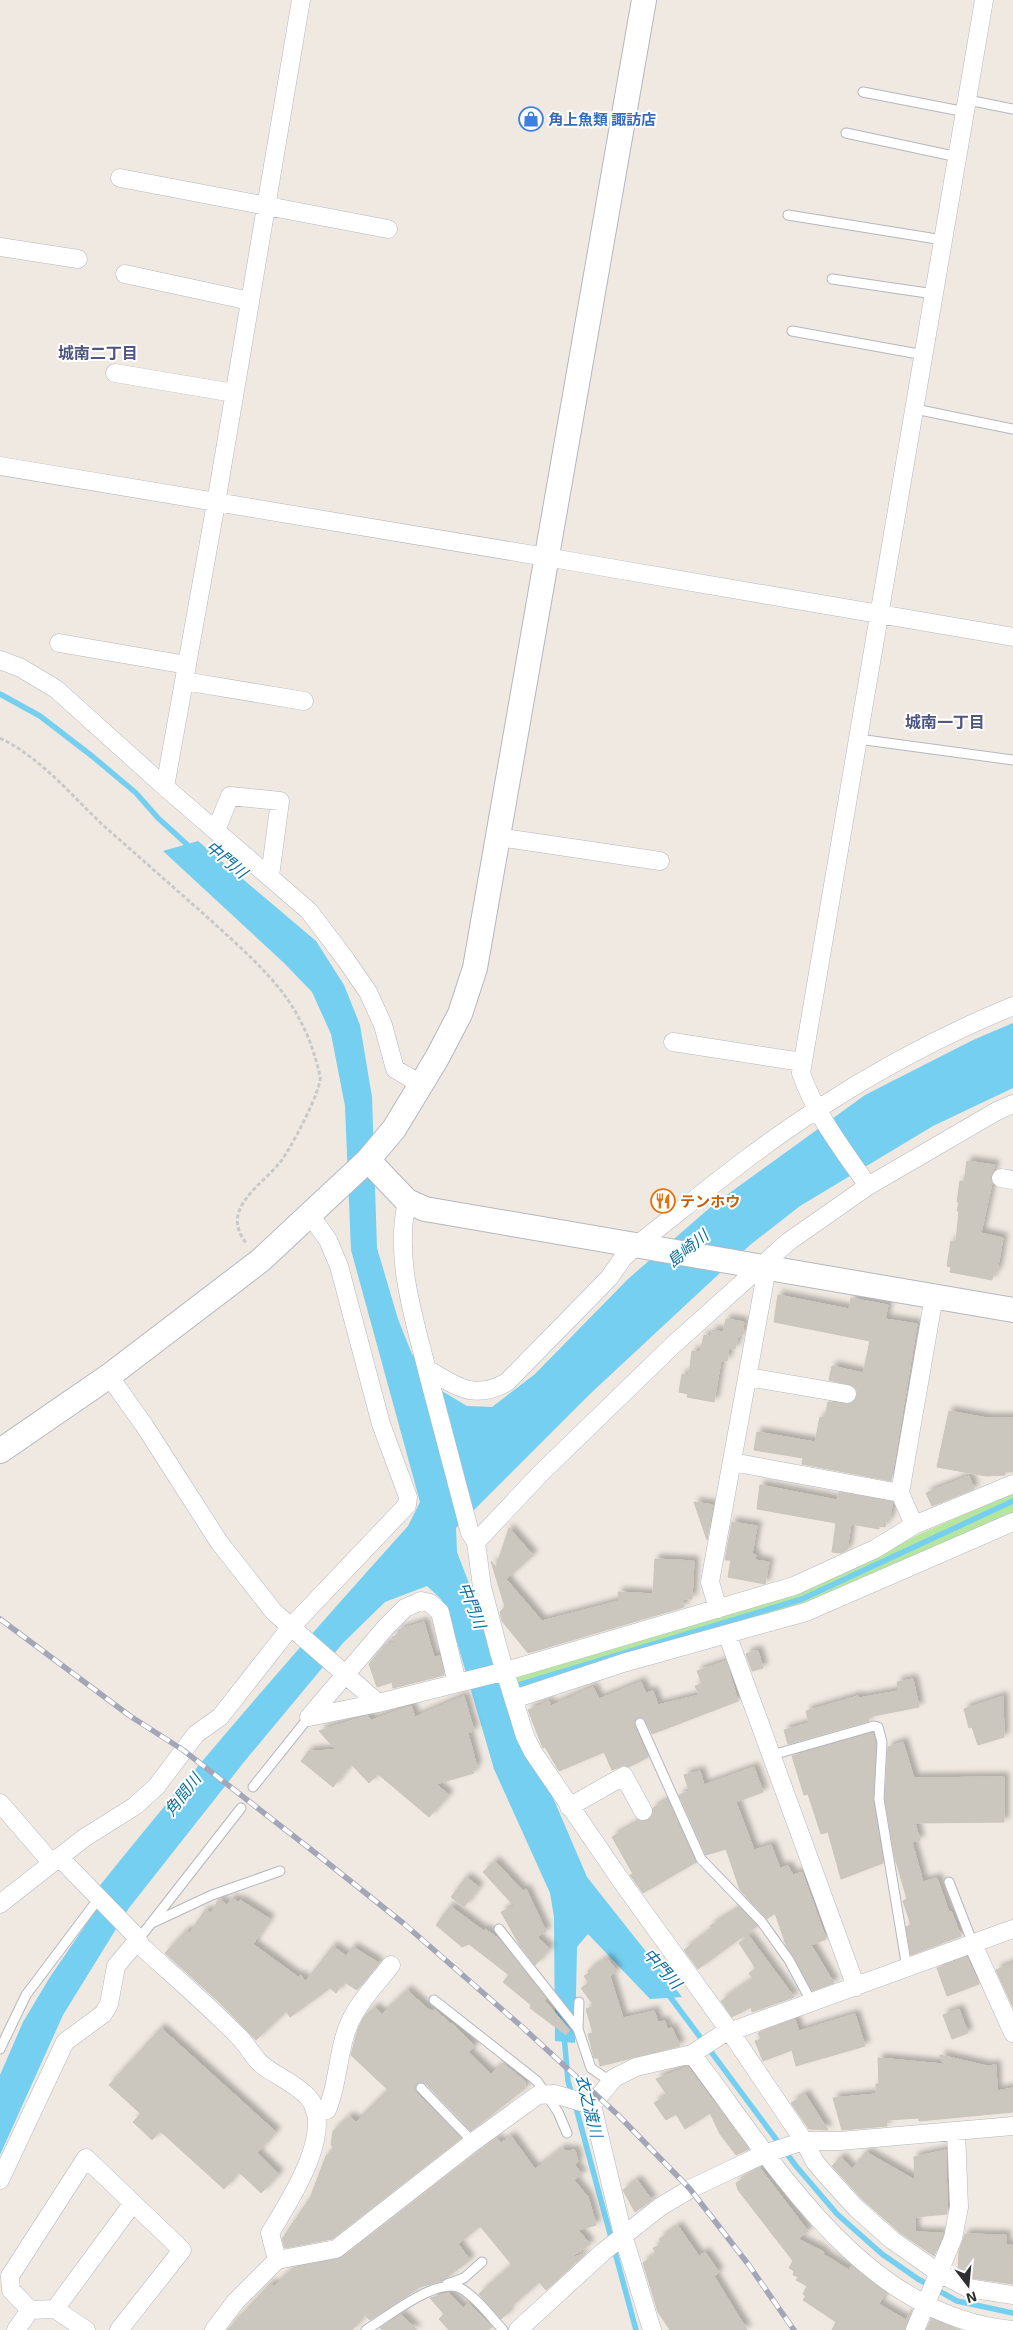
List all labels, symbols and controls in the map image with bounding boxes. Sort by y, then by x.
shop icon: 角上魚類 諏訪店 [518,106,544,132]
place label: 角上魚類 諏訪店 [548,110,656,128]
district label: 城南二丁目 [58,343,138,362]
district label: 城南一丁目 [905,712,985,731]
water label: 中門川 [203,836,253,883]
restaurant icon: テンホウ [650,1188,676,1214]
place label: テンホウ [680,1192,740,1210]
water label: 島崎川 [662,1224,713,1270]
water label: 中門川 [456,1579,491,1633]
water label: 角間川 [160,1768,205,1819]
water label: 中門川 [640,1944,687,1994]
water label: 衣之渡川 [573,2073,607,2141]
north arrow [943,2260,993,2310]
text: N [965,2288,979,2308]

